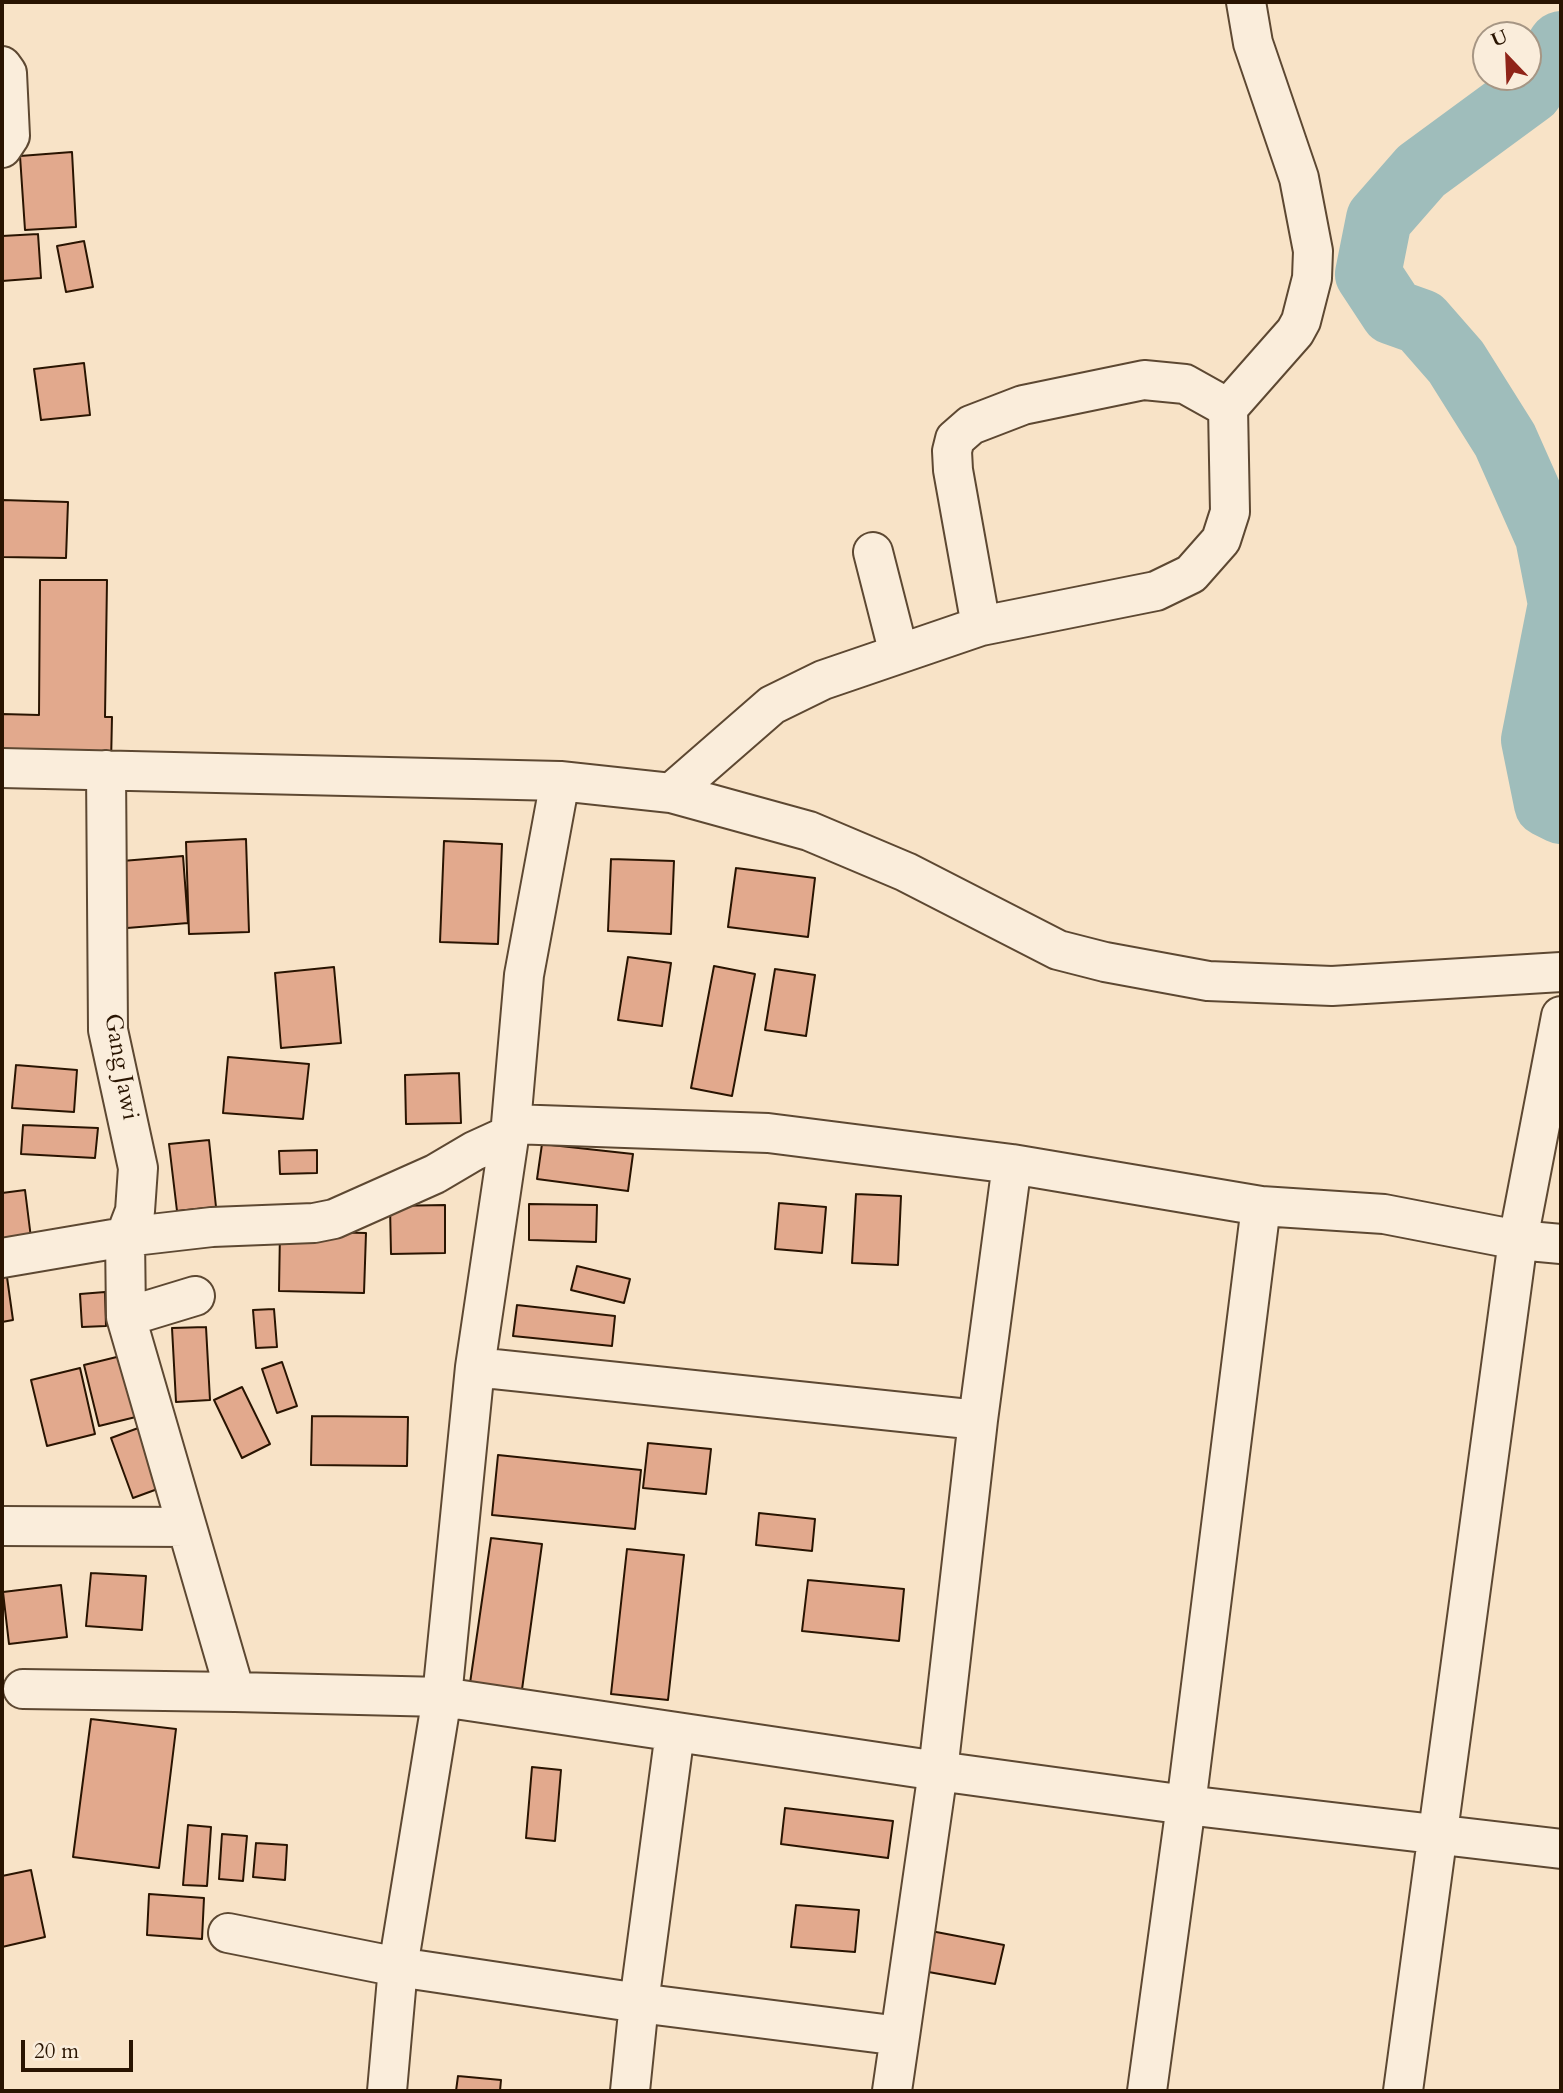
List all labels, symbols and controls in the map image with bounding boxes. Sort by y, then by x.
north arrow [1472,21,1542,91]
text: U [1487,24,1512,54]
street label: Gang Jawi [96,1012,144,1122]
scale bar [24,2026,136,2070]
text: 20 m [34,2037,79,2066]

